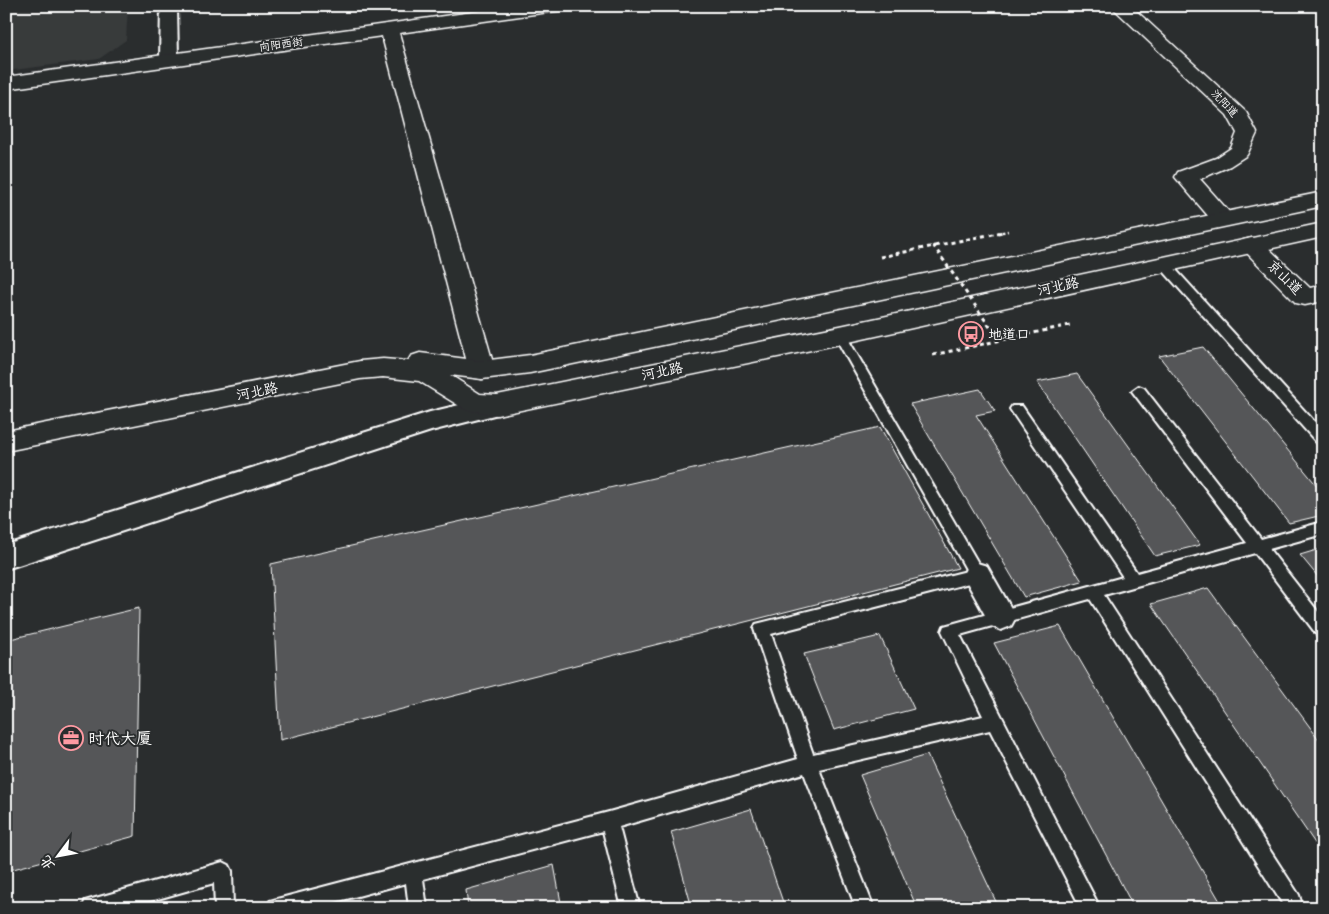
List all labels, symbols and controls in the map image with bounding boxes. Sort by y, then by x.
street label: 向阳西街 [258,34,305,55]
street label: 沈阳道 [1208,86,1241,121]
street label: 京山道 [1262,256,1306,300]
street label: 河北路 [1036,273,1081,301]
bus stop icon: 地道口 [958,321,984,347]
place label: 地道口 [988,325,1030,345]
street label: 河北路 [640,358,685,386]
street label: 河北路 [235,378,280,406]
office icon: 时代大厦 [58,725,84,751]
place label: 时代大厦 [88,728,152,750]
north arrow [32,832,82,882]
text: 北 [36,851,60,874]

